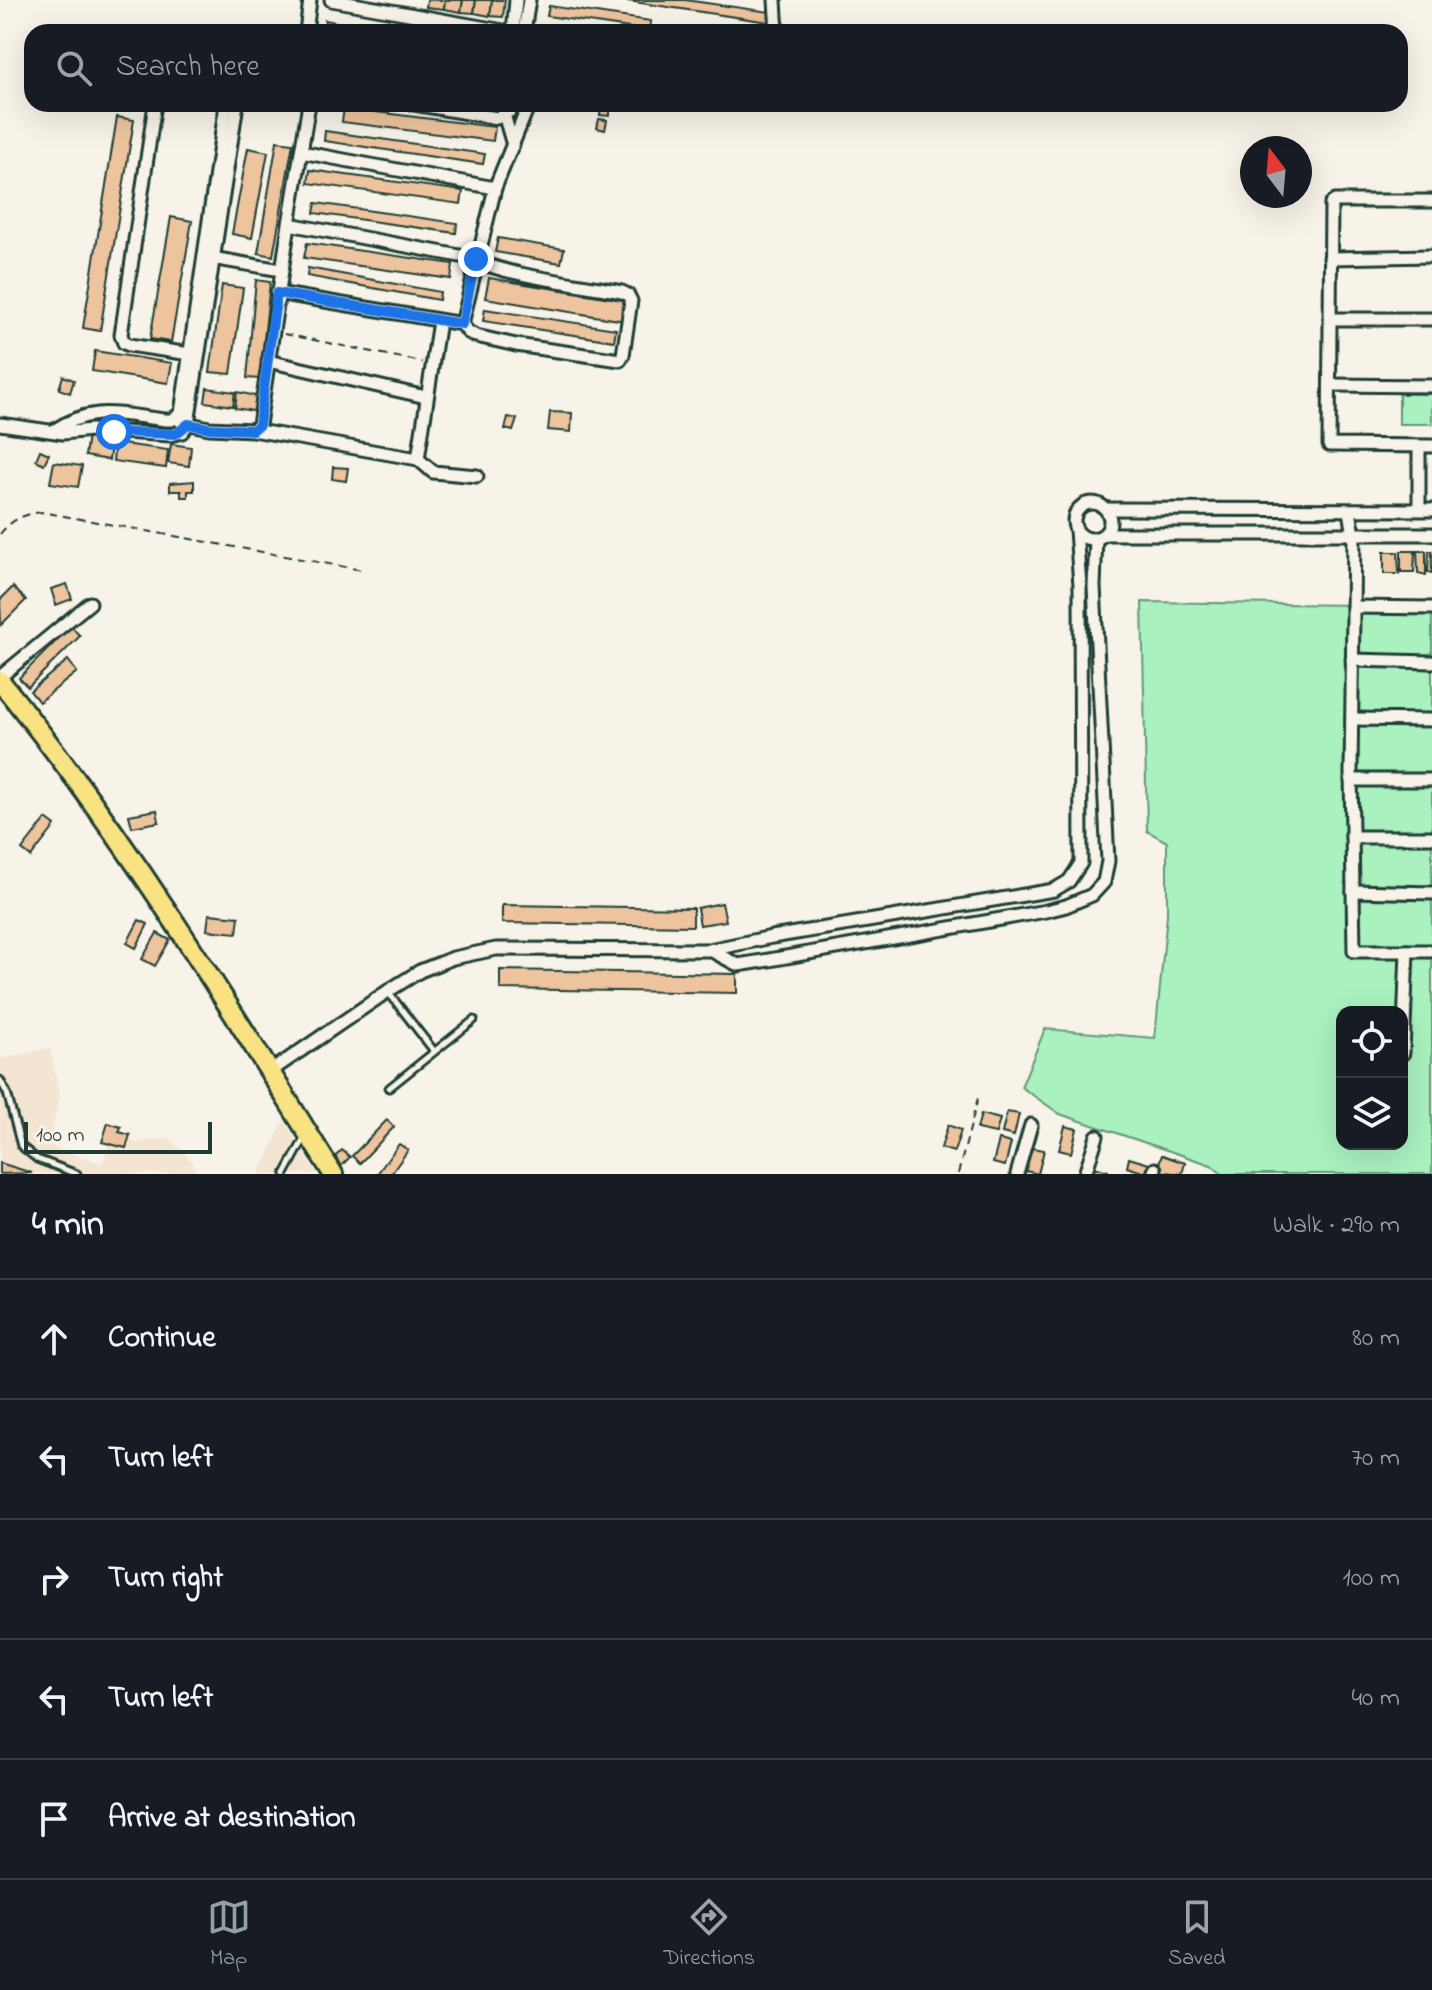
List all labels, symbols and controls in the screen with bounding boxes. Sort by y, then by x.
search box [24,24,1408,112]
icon: search [52,46,96,90]
text: Search here [116,46,260,90]
north arrow [1240,136,1312,208]
route end [458,241,494,277]
route start [96,414,132,450]
map controls [1336,1006,1408,1150]
button: locate [1336,1006,1408,1078]
button: layers [1336,1078,1408,1150]
scale bar [24,1118,212,1154]
text: 100 m [36,1120,85,1152]
text: 4 min [32,1201,104,1251]
text: Walk · 290 m [1273,1207,1400,1245]
icon: ahead [32,1317,76,1361]
text: Continue [108,1317,216,1361]
text: 80 m [1352,1320,1400,1358]
icon: left [32,1437,76,1481]
text: Turn left [108,1437,213,1481]
text: 70 m [1351,1440,1400,1478]
icon: right [32,1557,76,1601]
text: Turn right [108,1557,223,1601]
text: 100 m [1343,1560,1400,1598]
icon: left [32,1677,76,1721]
text: Turn left [108,1677,213,1721]
text: 40 m [1351,1680,1400,1718]
icon: arrive [32,1797,76,1841]
text: Arrive at destination [108,1797,356,1841]
tab: Map [207,1895,251,1975]
tab: Directions [664,1895,755,1975]
tab: Saved [1168,1895,1225,1975]

